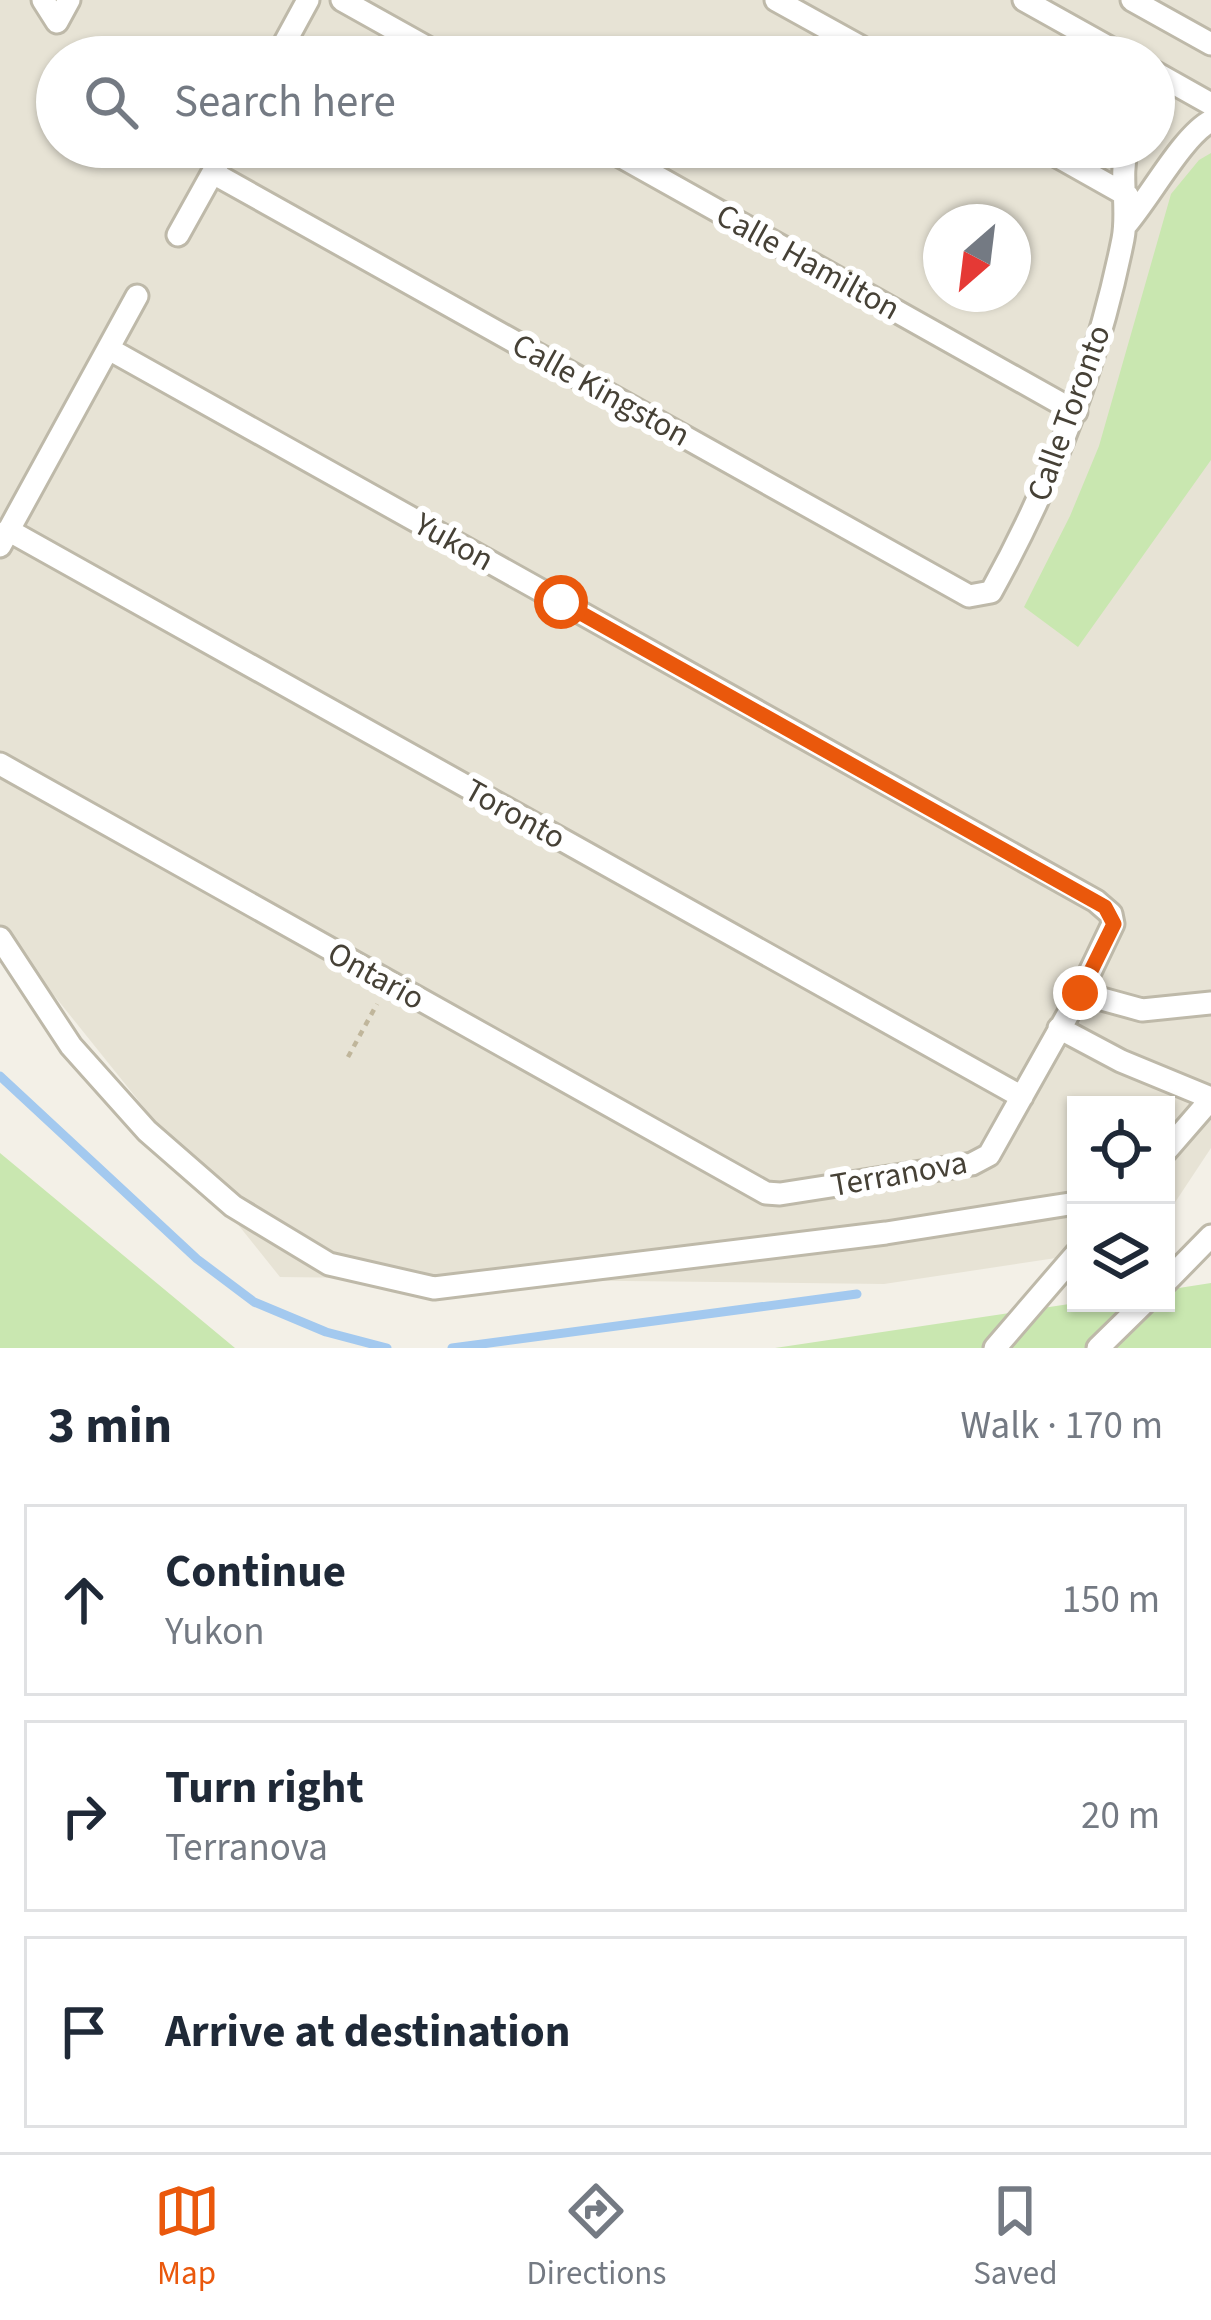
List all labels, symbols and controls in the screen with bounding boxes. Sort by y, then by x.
search box [36,36,1175,168]
icon: search [78,69,144,135]
text: Search here [174,70,396,134]
street label: Calle Hamilton [707,192,909,332]
north arrow [923,204,1031,312]
street label: Calle Toronto [1015,318,1123,508]
street label: Calle Kingston [503,322,699,458]
street label: Yukon [405,501,502,583]
route start [534,575,588,629]
street label: Toronto [456,767,574,861]
street label: Ontario [319,930,433,1022]
route end [1053,966,1107,1020]
map controls [1067,1096,1175,1312]
button: locate [1067,1096,1175,1204]
street label: Terranova [827,1139,971,1209]
button: layers [1067,1204,1175,1312]
text: 3 min [48,1390,172,1462]
text: Walk · 170 m [960,1398,1163,1454]
text: Continue [165,1540,346,1604]
icon: ahead [51,1567,117,1633]
text: 150 m [1062,1572,1160,1628]
text: Yukon [165,1604,265,1660]
text: Turn right [165,1756,364,1820]
icon: right [51,1783,117,1849]
text: 20 m [1081,1788,1160,1844]
text: Terranova [165,1820,328,1876]
icon: arrive [51,1999,117,2065]
text: Arrive at destination [165,2000,570,2064]
tab: Map [154,2178,220,2297]
tab: Directions [527,2178,666,2297]
tab: Saved [973,2178,1057,2297]

